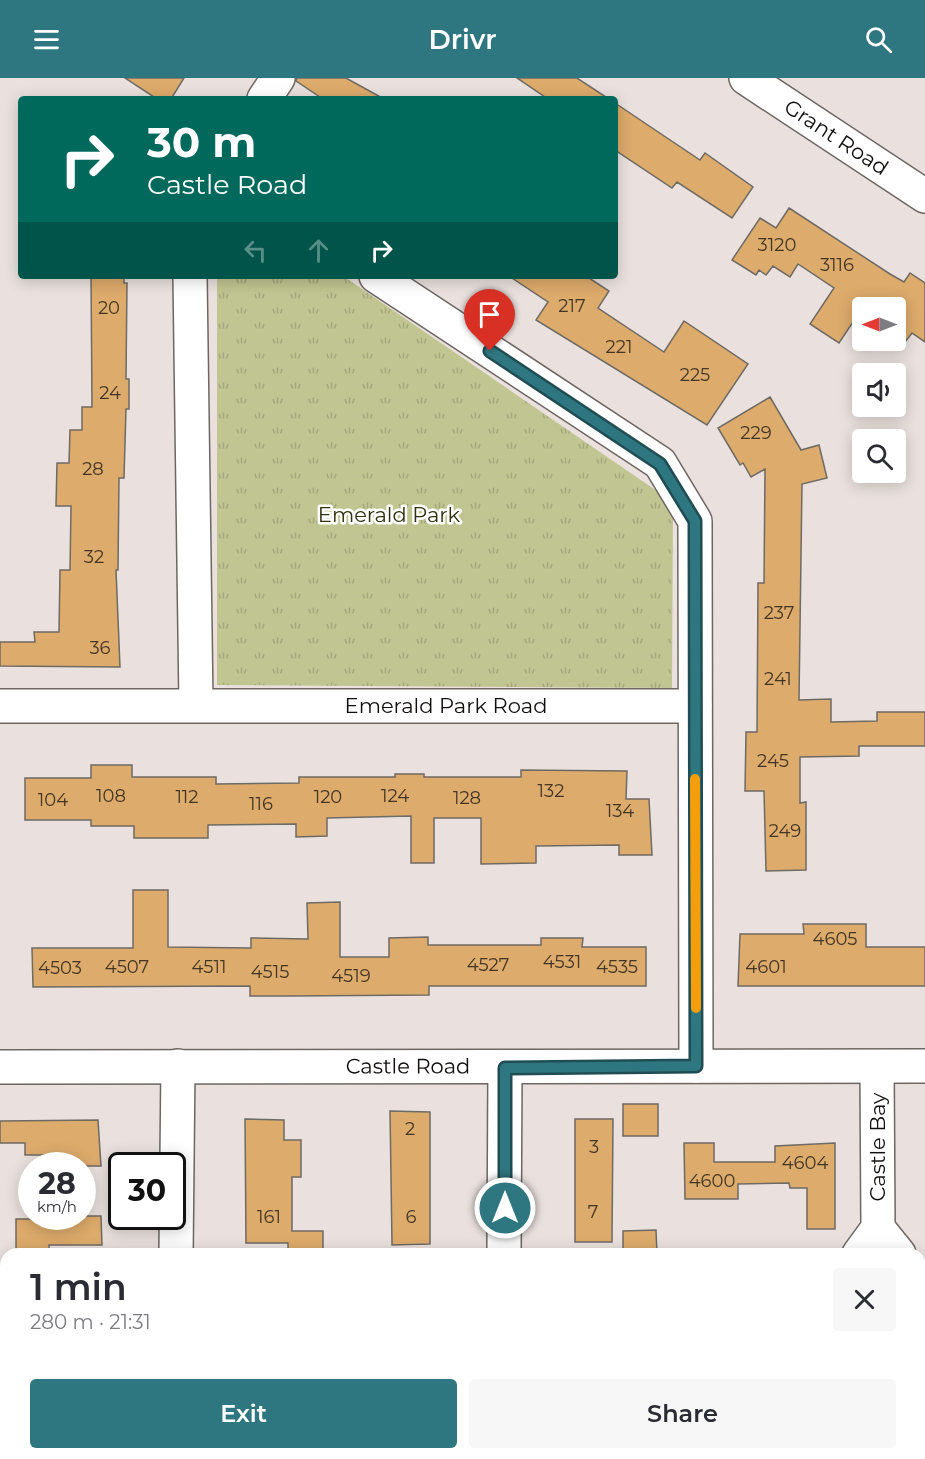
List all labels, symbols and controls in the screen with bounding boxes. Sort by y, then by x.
icon: menu [30,23,63,56]
text: Drivr [428,23,497,56]
icon: search [862,23,895,56]
street label: Grant Road [780,94,893,180]
text: 30 m [147,116,256,168]
icon: right [48,120,126,198]
text: Castle Road [147,168,307,201]
icon: left [239,234,272,267]
icon: ahead [302,234,335,267]
icon: right [365,234,398,267]
house number: 3120 [758,234,796,256]
house number: 3116 [820,254,854,276]
pin [464,289,515,351]
house number: 217 [558,295,586,317]
house number: 20 [98,297,120,319]
north arrow [852,297,906,351]
map controls [852,297,906,483]
icon: arrive [473,298,506,331]
house number: 221 [606,336,632,358]
button: sound [852,363,906,417]
house number: 225 [680,364,710,386]
house number: 24 [99,382,121,404]
house number: 229 [740,422,772,444]
button: search [852,429,906,483]
house number: 28 [82,458,104,480]
park label: Emerald Park [318,502,461,527]
house number: 32 [84,546,104,568]
house number: 237 [764,602,794,624]
house number: 36 [89,637,111,659]
house number: 241 [764,668,792,690]
street label: Emerald Park Road [345,693,547,718]
house number: 245 [757,750,789,772]
house number: 132 [538,780,564,802]
house number: 108 [96,785,126,807]
house number: 124 [381,785,409,807]
house number: 112 [175,786,199,808]
house number: 120 [314,786,342,808]
house number: 128 [453,787,481,809]
house number: 104 [38,789,68,811]
house number: 116 [249,793,273,815]
house number: 134 [606,800,634,822]
house number: 249 [769,820,801,842]
house number: 4605 [813,928,857,950]
house number: 4531 [543,951,581,973]
house number: 4527 [467,954,509,976]
house number: 4507 [105,956,149,978]
house number: 4511 [191,956,227,978]
house number: 4535 [596,956,638,978]
house number: 4601 [745,956,787,978]
house number: 4503 [38,957,82,979]
house number: 4515 [251,961,289,983]
house number: 4519 [331,965,371,987]
street label: Castle Road [346,1053,470,1079]
street label: Castle Bay [865,1092,890,1201]
house number: 2 [405,1118,415,1140]
house number: 3 [589,1136,599,1158]
speed limit sign: 30 [108,1152,186,1230]
house number: 4604 [782,1152,828,1174]
text: 28 [38,1165,76,1202]
house number: 4600 [689,1170,735,1192]
position arrow [473,1176,537,1240]
text: km/h [37,1197,77,1216]
house number: 7 [588,1201,598,1223]
house number: 161 [257,1206,281,1228]
house number: 6 [406,1206,417,1228]
text: 1 min [30,1265,127,1309]
button: close [833,1268,896,1331]
text: 280 m · 21:31 [30,1310,151,1334]
button: Exit [30,1379,457,1448]
button: Share [469,1379,896,1448]

